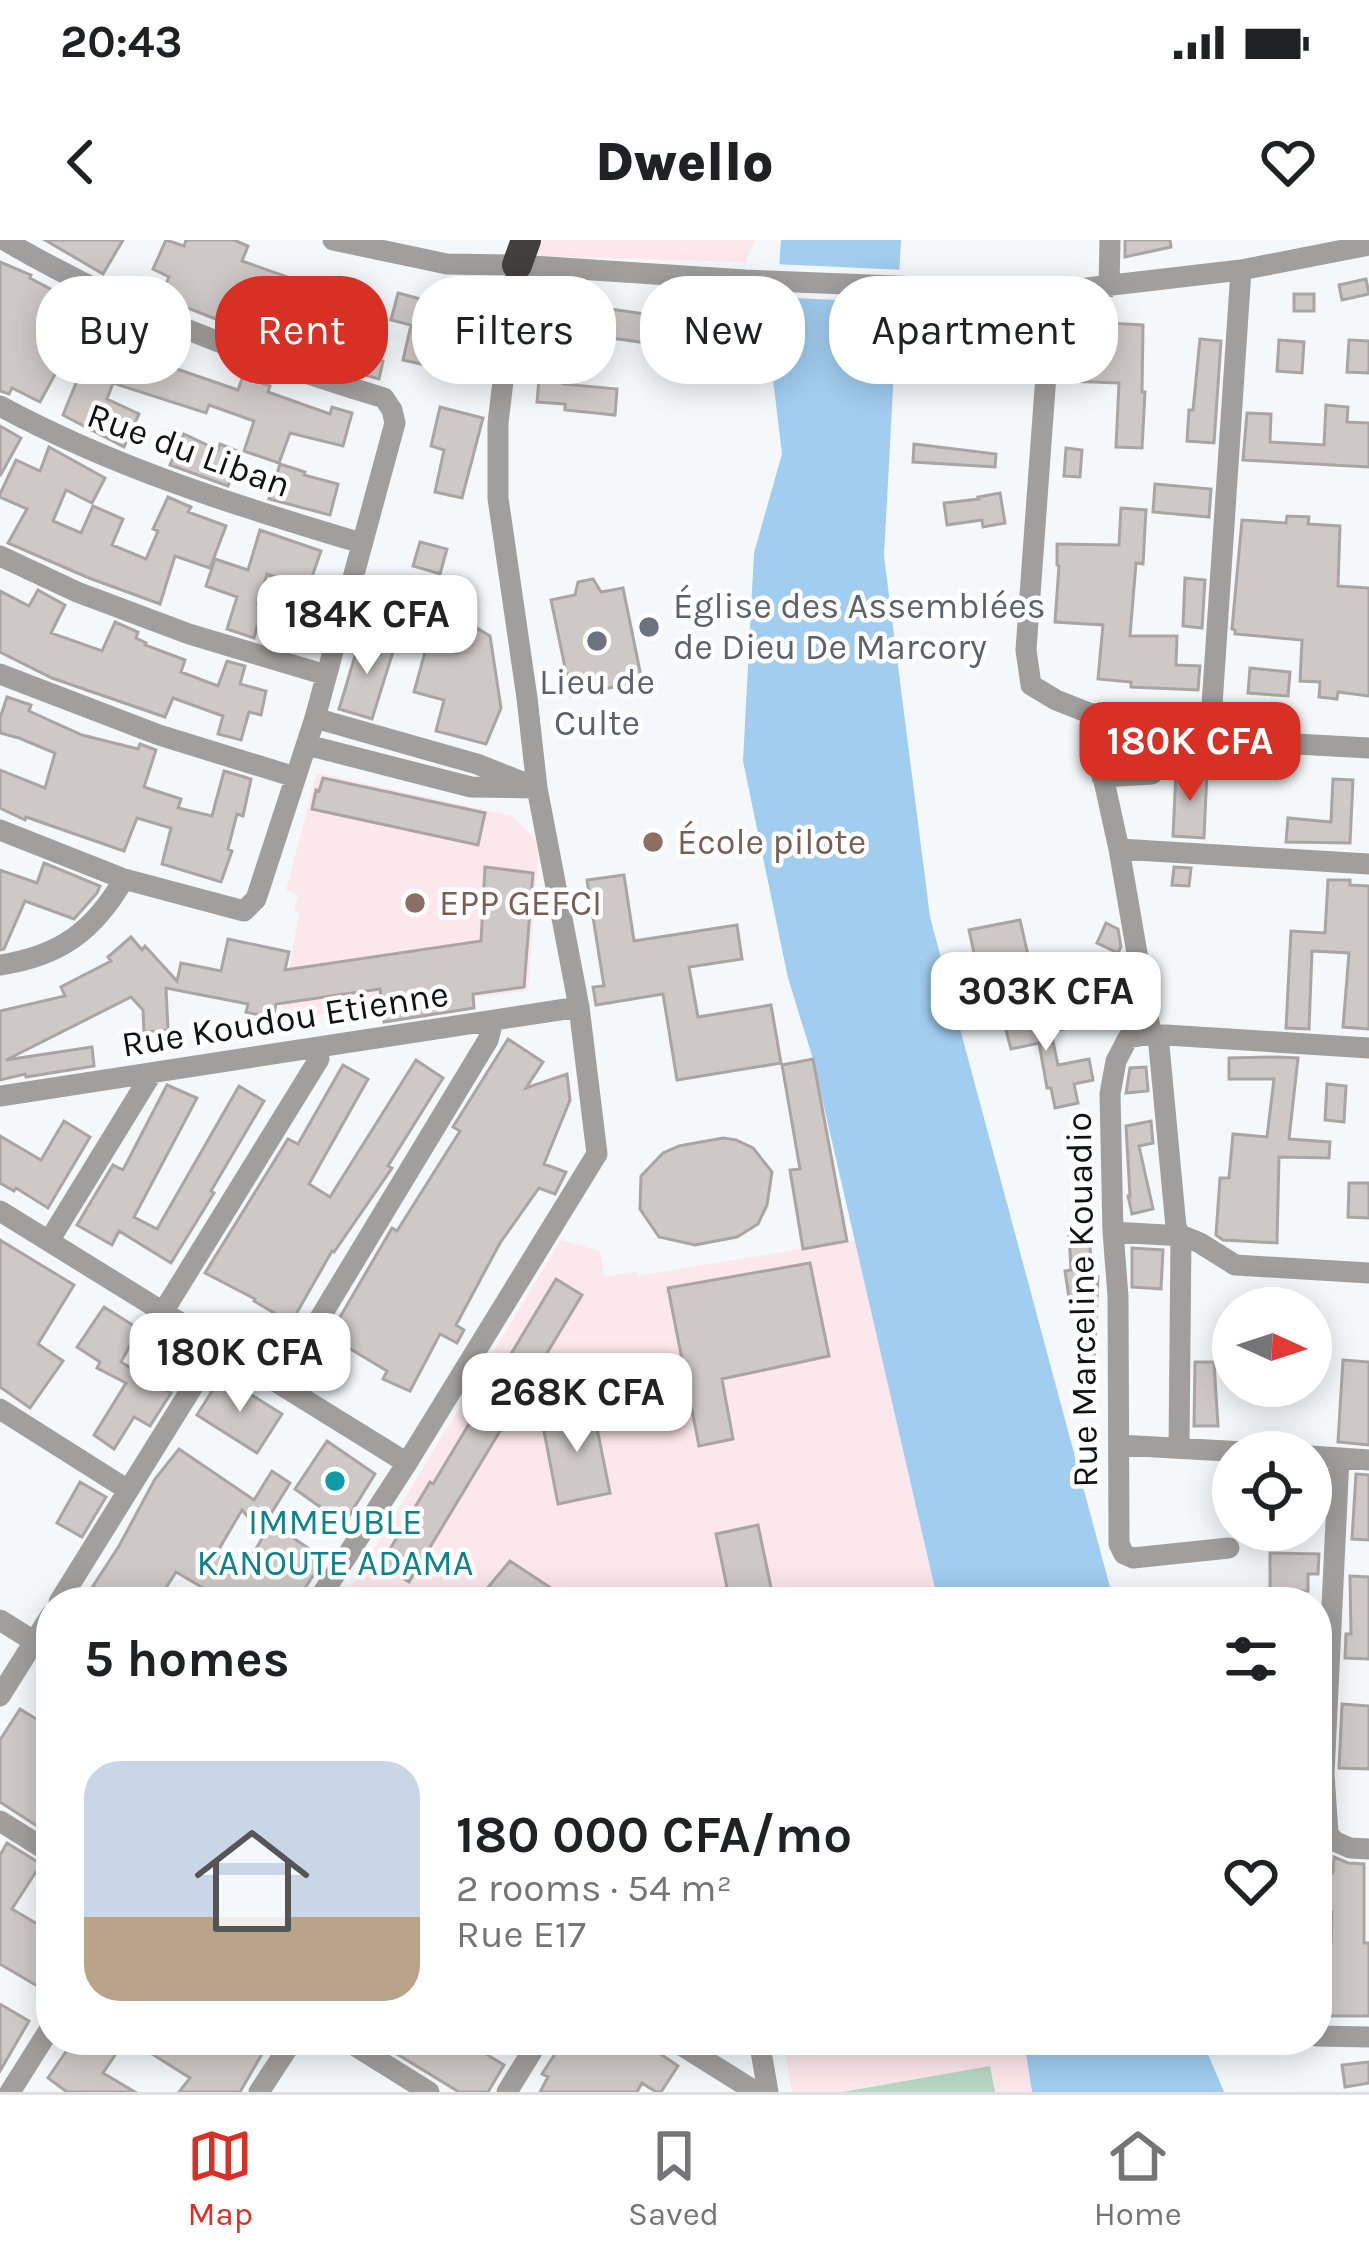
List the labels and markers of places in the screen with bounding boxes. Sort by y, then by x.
pin: 184K CFA [243,575,491,677]
place label: Église des Assemblées de Dieu De Marcory [673,584,1046,668]
marker: Église des Assemblées de Dieu De Marcory [636,614,662,640]
marker: Lieu de Culte [584,628,610,654]
place label: Lieu de Culte [539,661,655,744]
pin: 180K CFA [1066,702,1314,804]
place label: École pilote [677,820,866,863]
marker: École pilote [640,829,666,855]
place label: EPP GEFCI [439,882,602,924]
marker: EPP GEFCI [402,890,428,916]
pin: 303K CFA [922,952,1170,1054]
pin: 180K CFA [116,1313,364,1415]
pin: 268K CFA [453,1353,701,1455]
marker: IMMEUBLE KANOUTE ADAMA [322,1468,348,1494]
place label: IMMEUBLE KANOUTE ADAMA [196,1501,474,1584]

